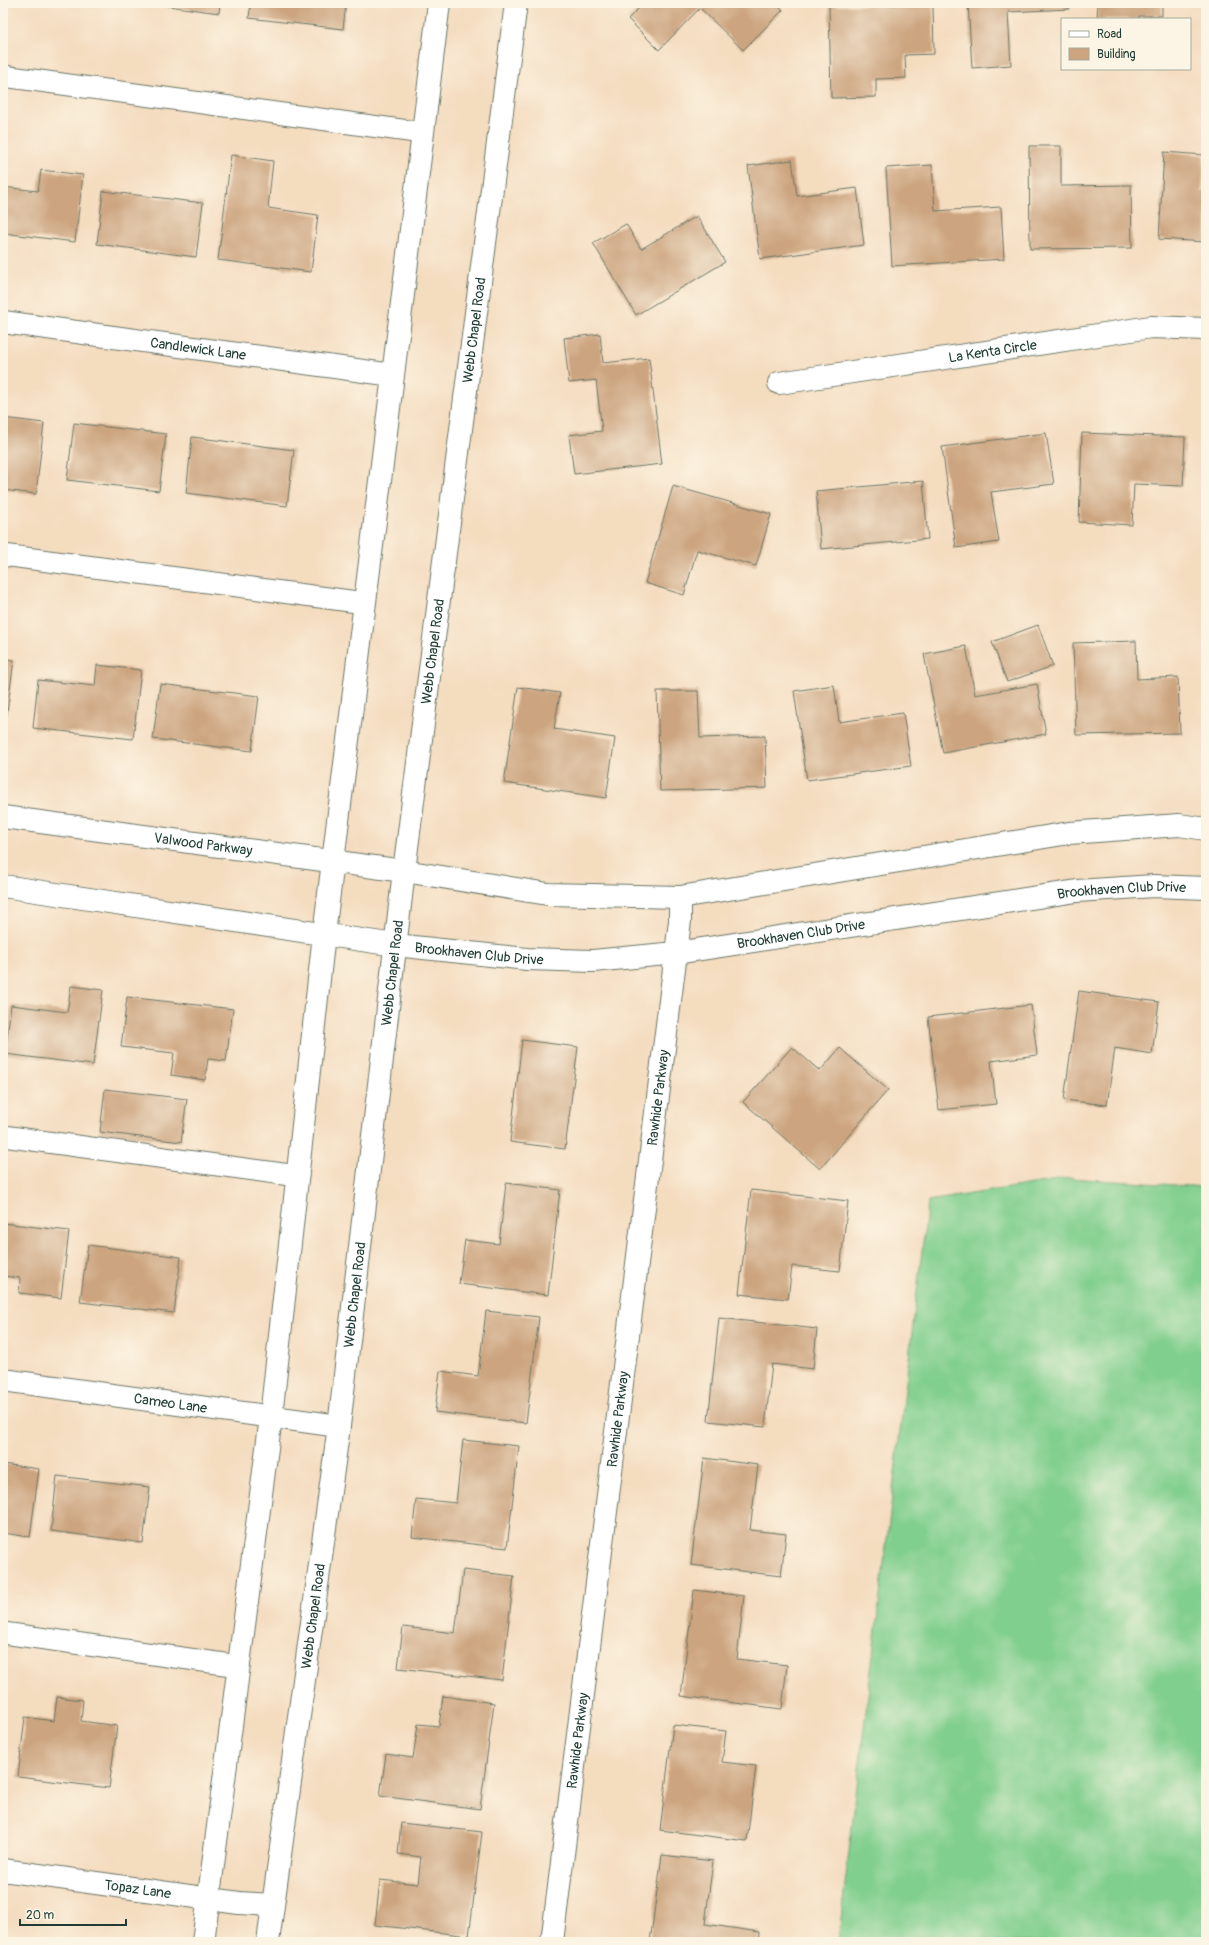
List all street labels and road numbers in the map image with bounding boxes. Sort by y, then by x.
street label: Webb Chapel Road [459,276,490,384]
street label: Candlewick Lane [149,334,247,364]
street label: La Kenta Circle [947,336,1038,366]
street label: Webb Chapel Road [418,598,448,705]
street label: Valwood Parkway [153,829,253,859]
street label: Brookhaven Club Drive [1056,878,1187,903]
street label: Brookhaven Club Drive [736,916,866,952]
street label: Webb Chapel Road [378,919,407,1027]
street label: Brookhaven Club Drive [414,939,544,969]
street label: Rawhide Parkway [644,1049,673,1147]
street label: Webb Chapel Road [340,1241,370,1349]
street label: Rawhide Parkway [604,1370,633,1468]
street label: Cameo Lane [133,1390,208,1417]
street label: Webb Chapel Road [298,1562,329,1670]
street label: Rawhide Parkway [563,1692,592,1790]
street label: Topaz Lane [103,1876,172,1902]

